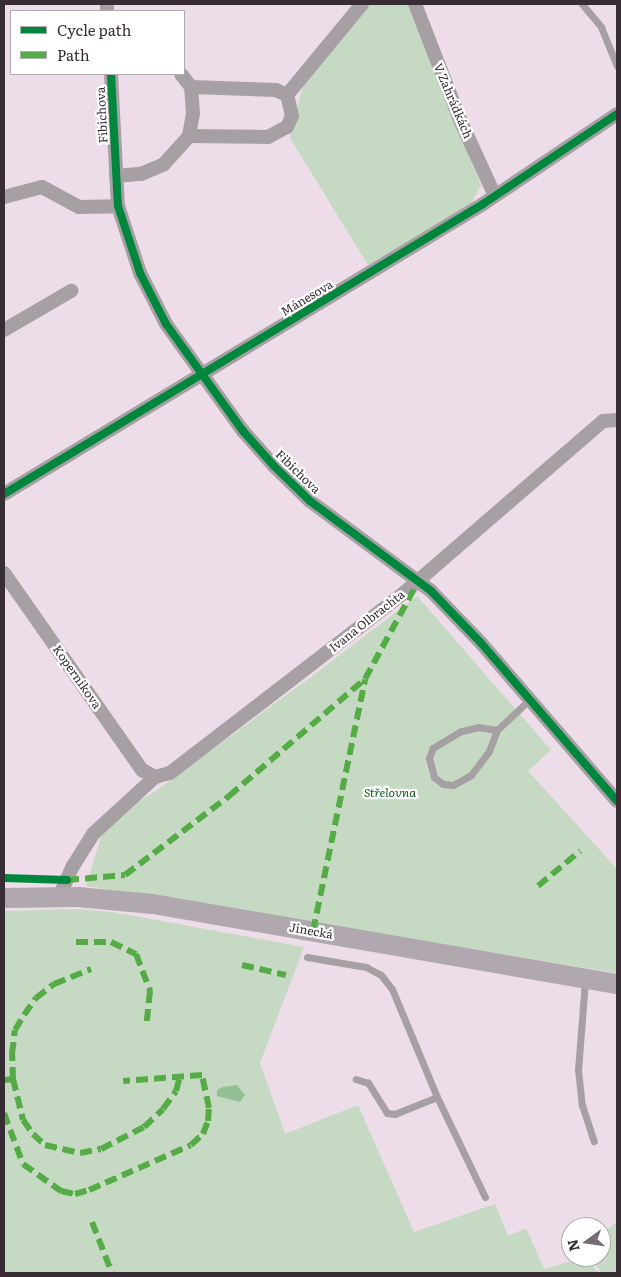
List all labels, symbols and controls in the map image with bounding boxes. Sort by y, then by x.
legend [10,10,185,75]
text: Cycle path [57,18,131,41]
text: Path [57,43,90,66]
street label: V Zahrádkách [431,61,475,141]
street label: Fibichova [93,86,111,144]
street label: Mánesova [279,277,335,319]
street label: Fibichova [273,447,323,497]
street label: Ivana Olbrachta [327,587,407,655]
street label: Koperníkova [50,642,104,712]
park label: Střelovna [364,786,416,800]
street label: Jinecká [288,920,334,942]
north arrow [561,1217,611,1267]
text: N [561,1237,584,1254]

